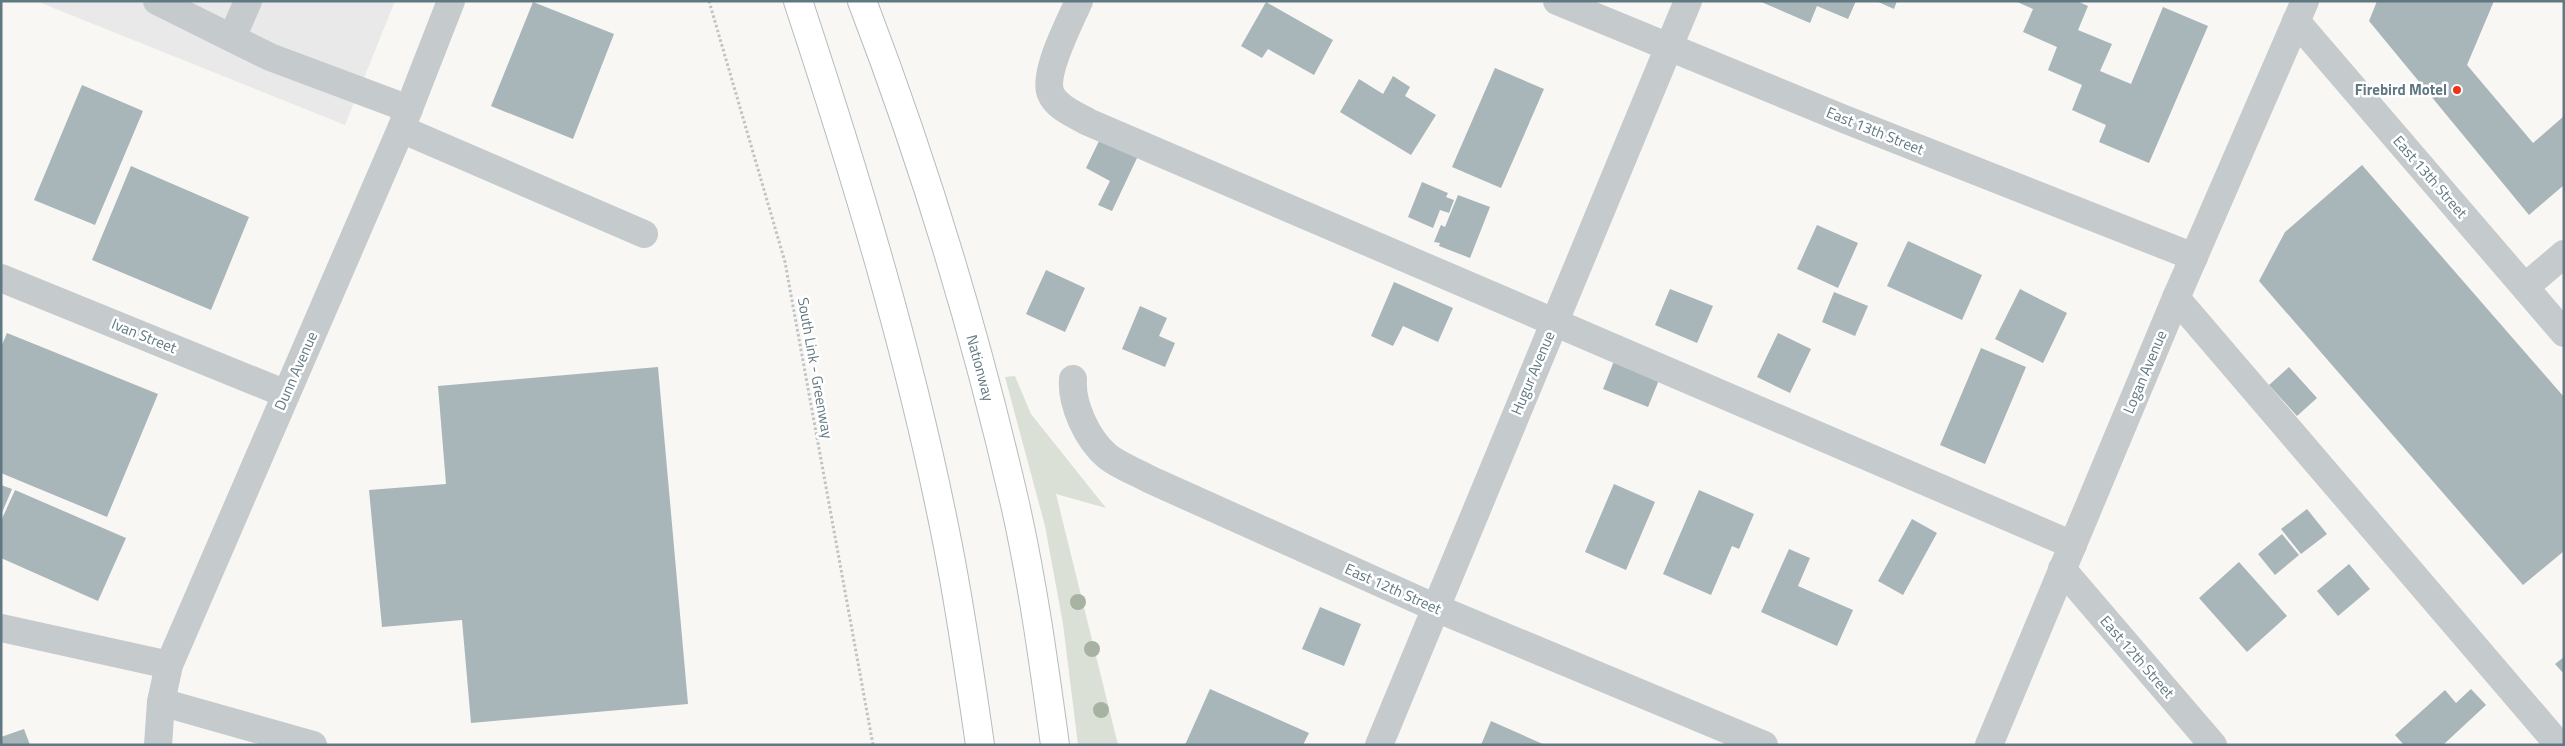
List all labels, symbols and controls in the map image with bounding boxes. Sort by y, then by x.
place label: Firebird Motel [2355,78,2447,101]
marker: Firebird Motel [2451,84,2463,96]
street label: East 13th Street [1823,100,1928,161]
street label: East 13th Street [2388,130,2473,224]
street label: South Link - Greenway [792,296,839,440]
street label: Ivan Street [108,312,181,359]
street label: Hugur Avenue [1505,327,1561,418]
street label: Logan Avenue [2117,327,2172,417]
street label: Dunn Avenue [268,328,323,414]
street label: Nationway [961,332,1000,404]
street label: East 12th Street [1341,557,1446,620]
street label: East 12th Street [2095,610,2180,704]

